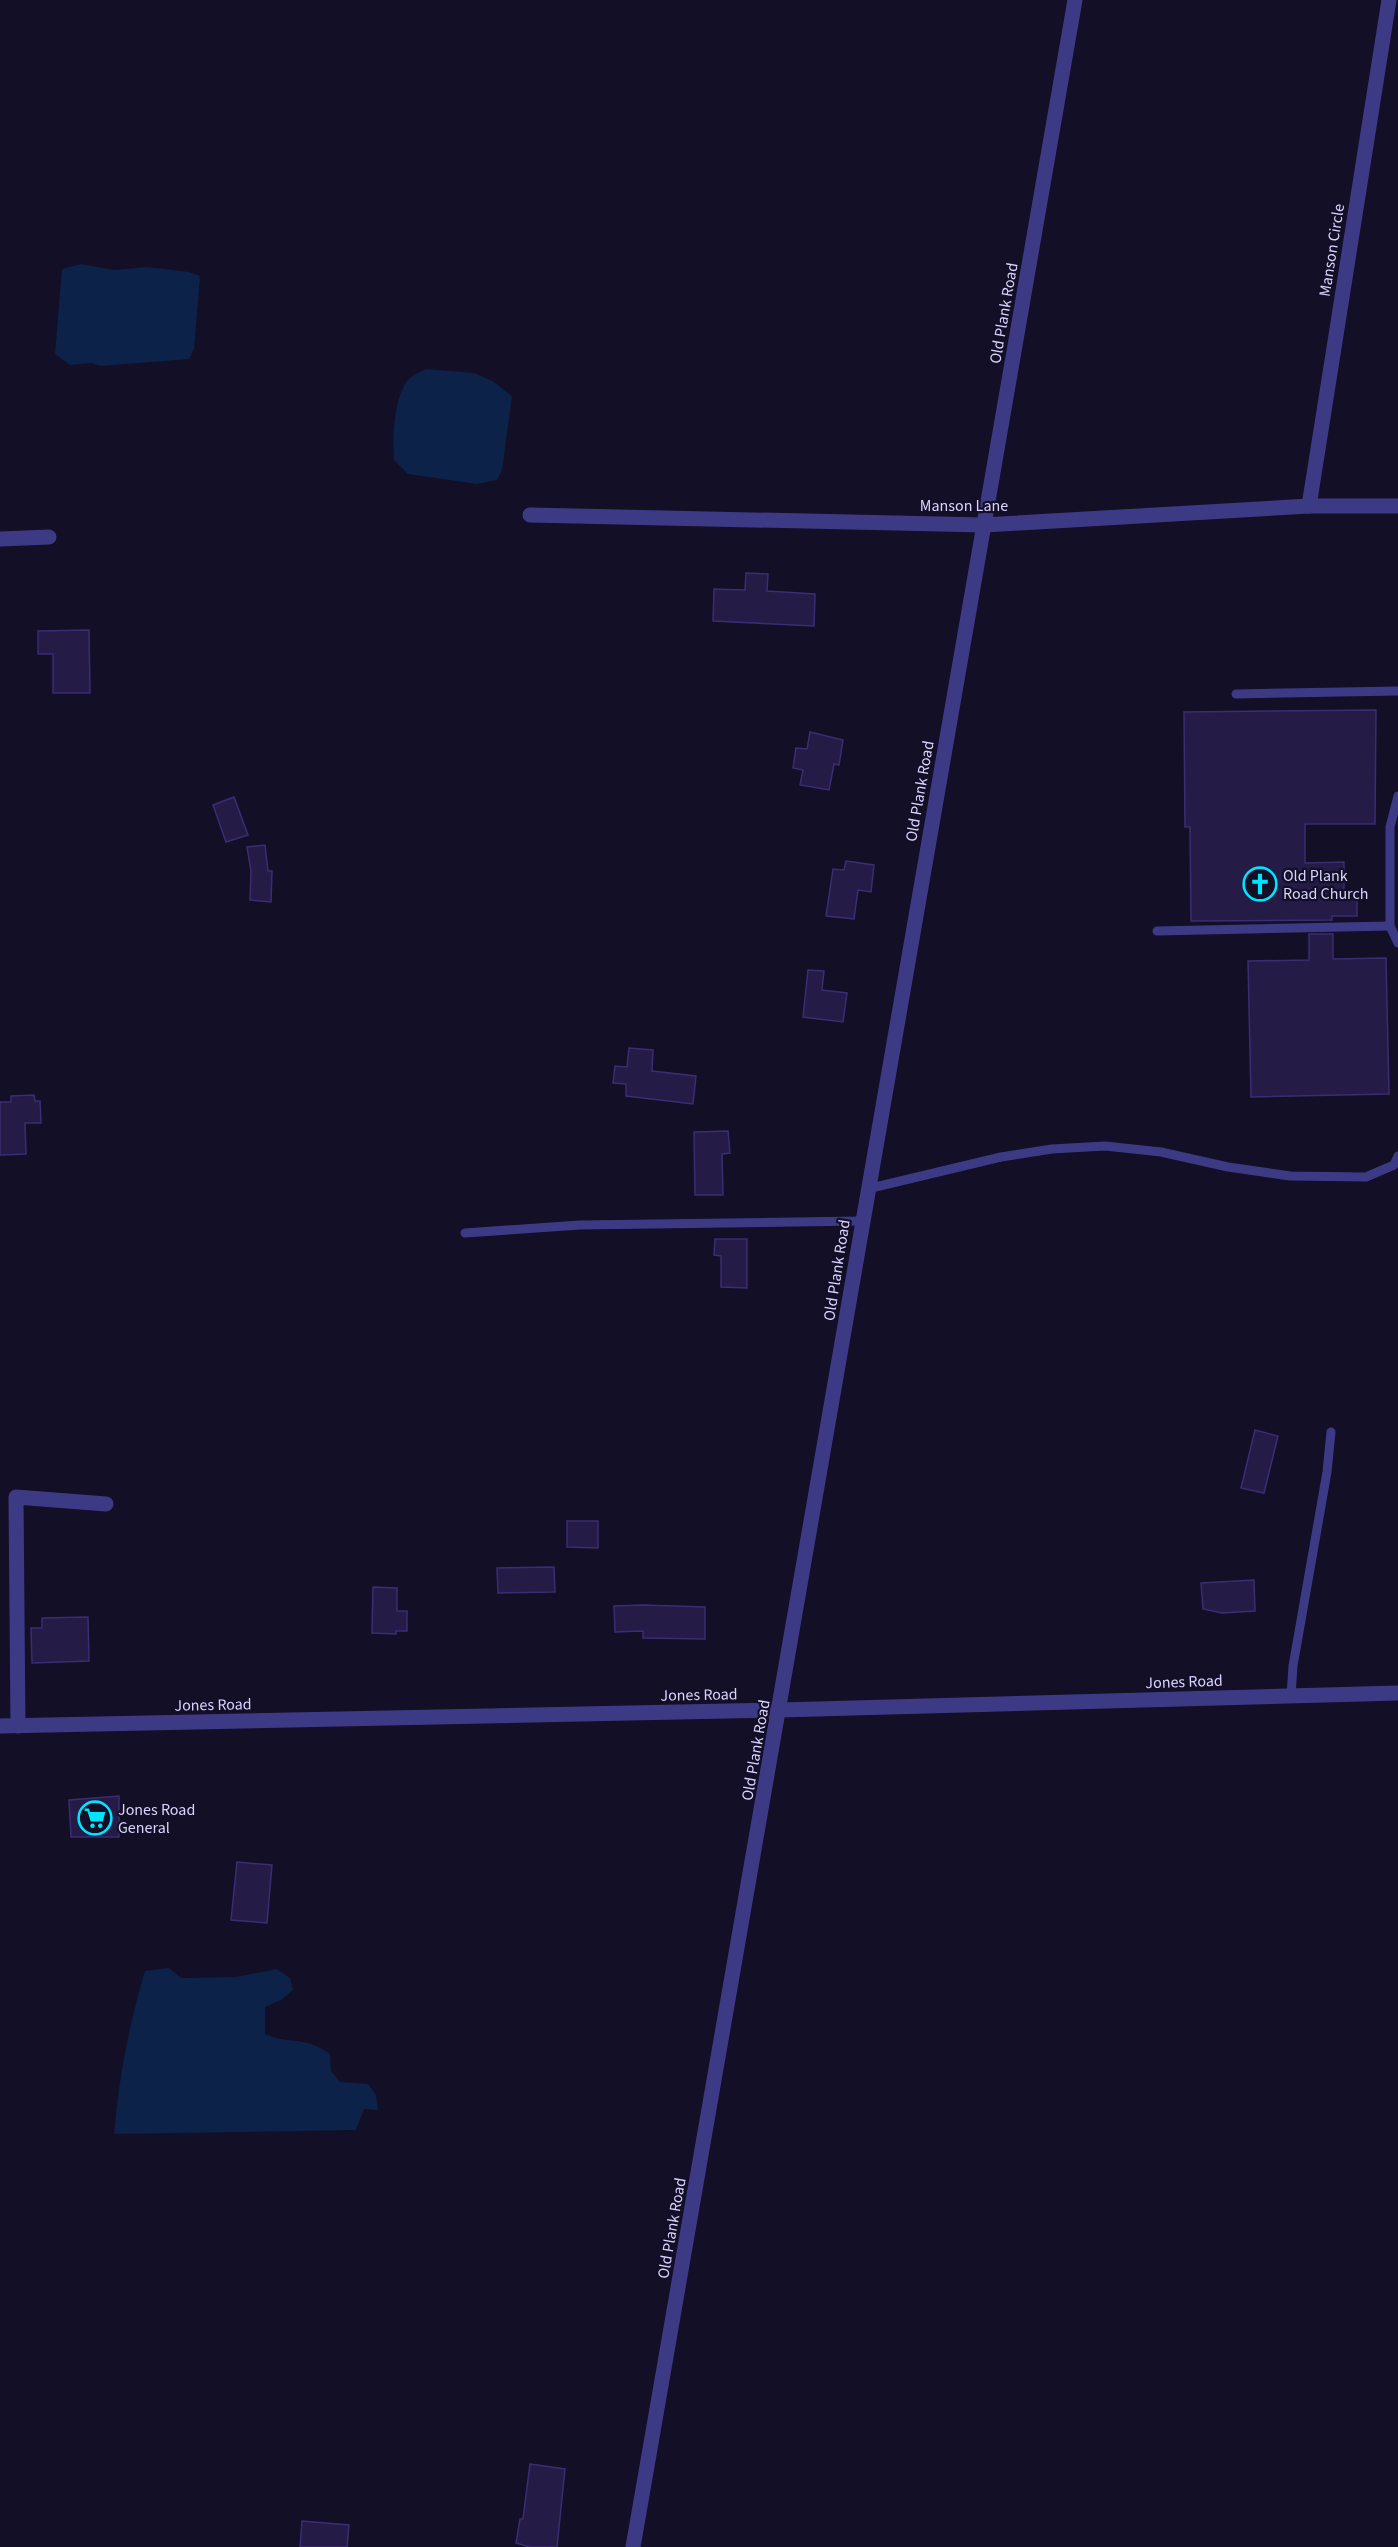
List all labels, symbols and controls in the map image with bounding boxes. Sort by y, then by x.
street label: Manson Circle [1314,202,1350,298]
street label: Old Plank Road [984,261,1024,365]
street label: Manson Lane [920,495,1008,517]
street label: Old Plank Road [900,739,940,843]
place label: Old Plank Road Church [1283,865,1368,905]
church icon: Old Plank Road Church [1242,866,1278,902]
street label: Old Plank Road [818,1218,856,1322]
street label: Jones Road [1145,1670,1223,1694]
street label: Jones Road [660,1683,738,1707]
street label: Jones Road [174,1693,252,1717]
street label: Old Plank Road [736,1698,776,1802]
place label: Jones Road General [118,1799,195,1839]
supermarket icon: Jones Road General [77,1800,113,1836]
street label: Old Plank Road [652,2176,692,2280]

